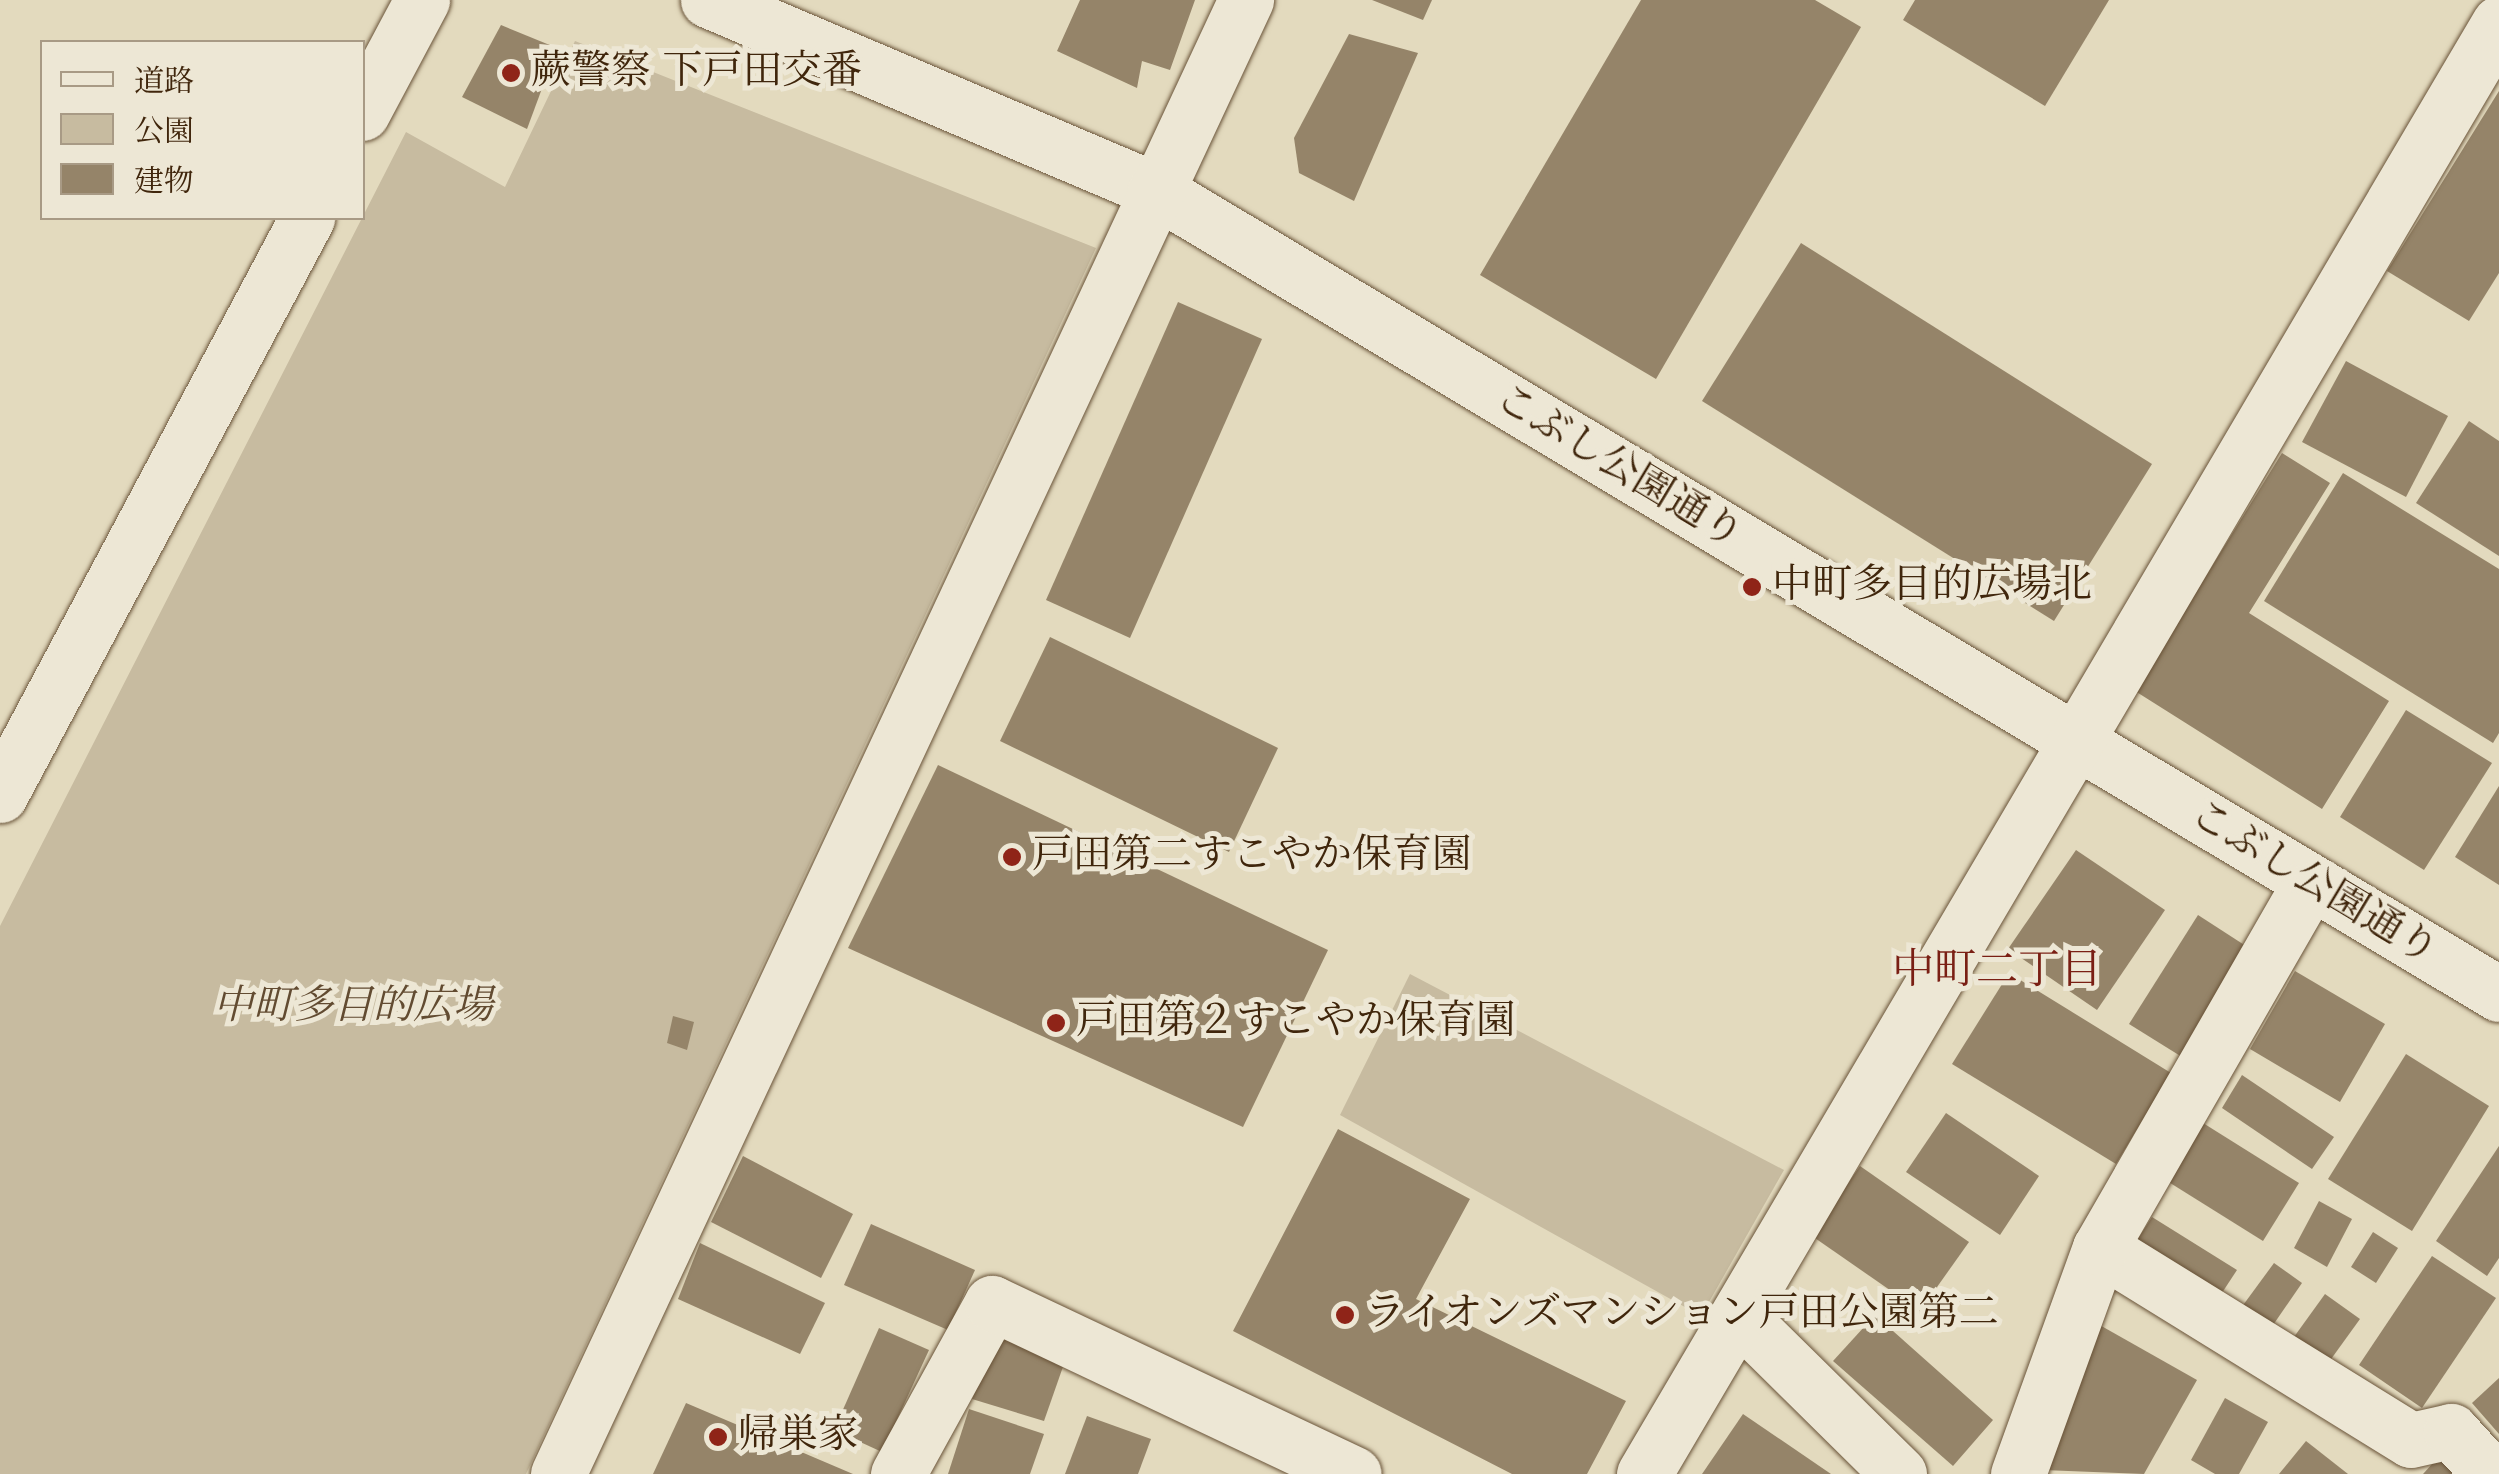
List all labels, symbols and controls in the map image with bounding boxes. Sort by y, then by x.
legend [40,40,365,220]
place label: 蕨警察 下戸田交番 [531,49,862,97]
marker: 蕨警察 下戸田交番 [500,62,522,84]
text: 道路 [134,68,194,98]
text: 公園 [134,118,194,148]
text: 建物 [134,168,194,198]
street label: こぶし公園通り [1486,375,1750,561]
place label: 中町多目的広場北 [1772,563,2092,611]
marker: 中町多目的広場北 [1741,576,1763,598]
street label: こぶし公園通り [2181,791,2445,977]
place label: 戸田第二すこやか保育園 [1032,833,1472,881]
marker: 戸田第二すこやか保育園 [1001,846,1023,868]
district label: 中町二丁目 [1892,947,2102,997]
park label: 中町多目的広場 [213,984,493,1032]
place label: 戸田第２すこやか保育園 [1076,999,1516,1047]
marker: 戸田第２すこやか保育園 [1045,1012,1067,1034]
place label: ライオンズマンション戸田公園第二 [1365,1291,2005,1339]
marker: ライオンズマンション戸田公園第二 [1334,1304,1356,1326]
place label: 帰巣家 [738,1413,858,1461]
marker: 帰巣家 [707,1426,729,1448]

